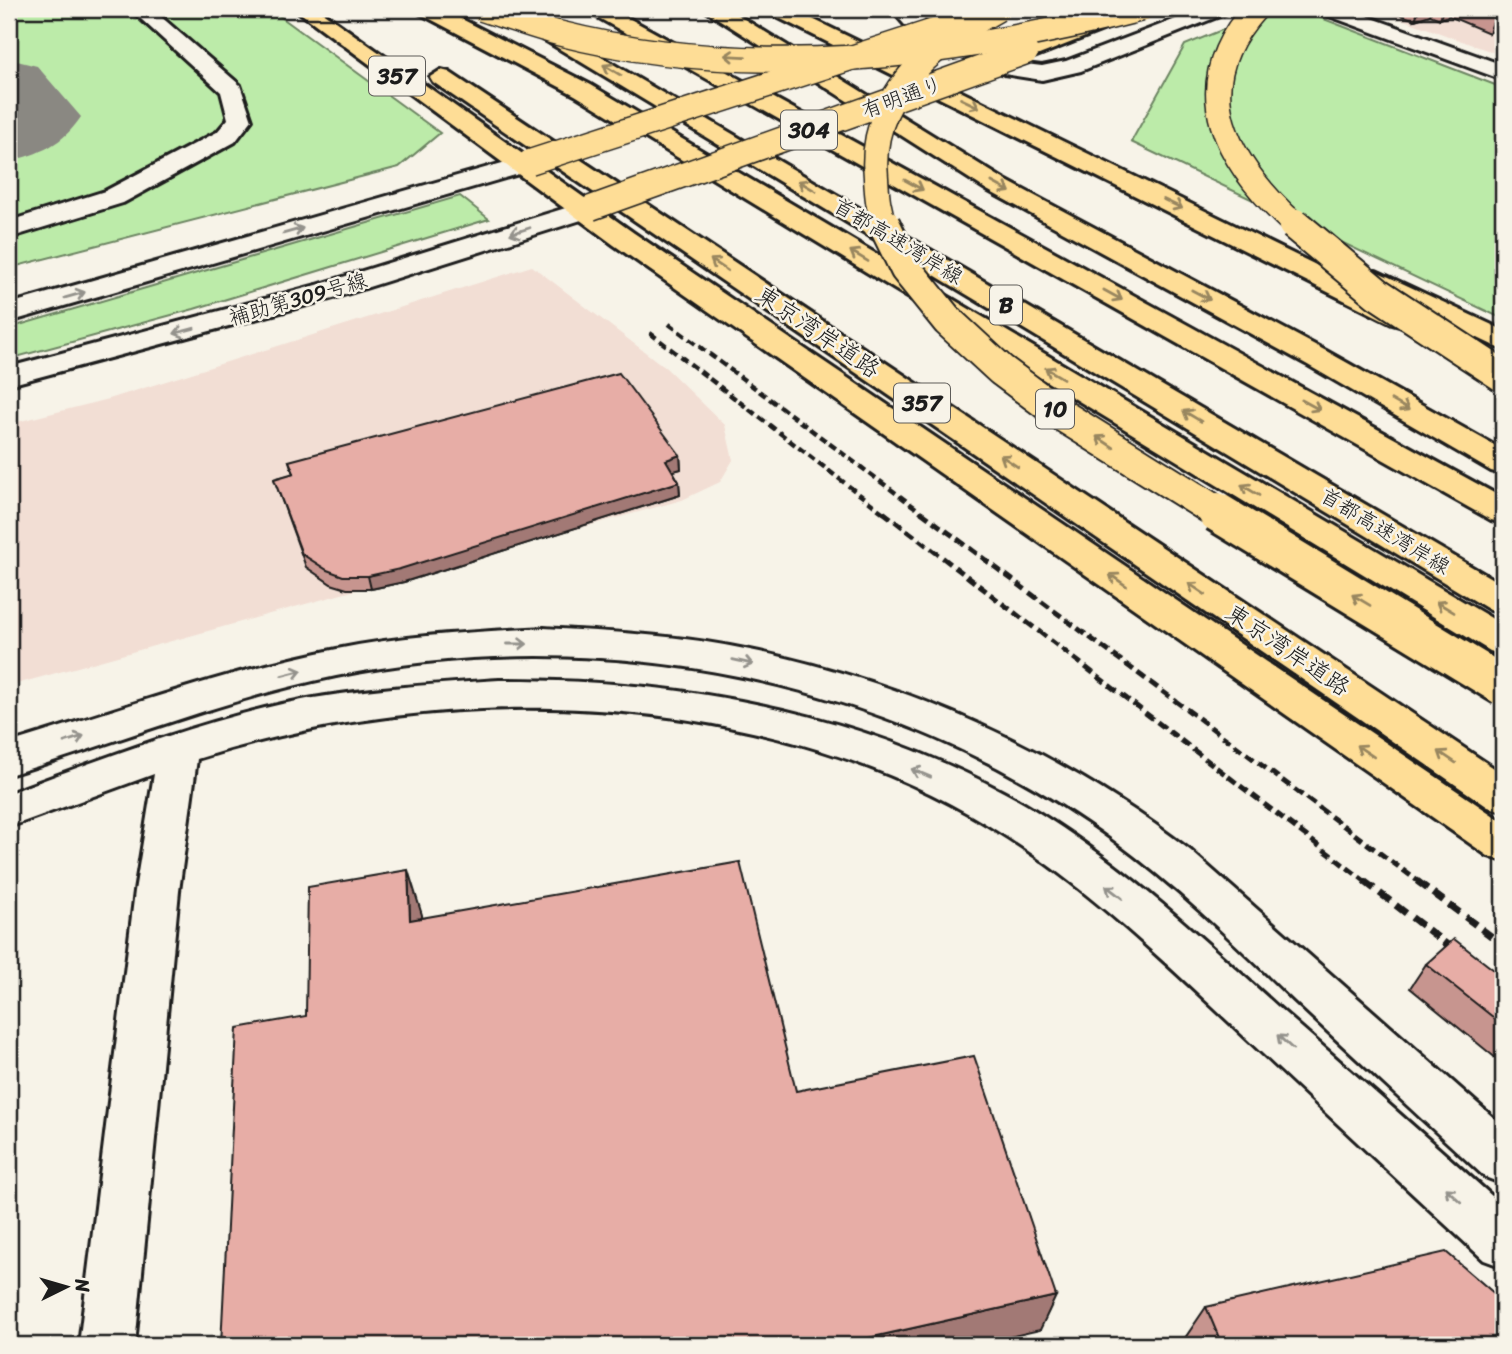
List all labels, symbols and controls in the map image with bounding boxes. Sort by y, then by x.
one-way arrow [724,50,747,63]
road number: 357 [369,57,425,96]
one-way arrow [602,63,622,77]
street label: 有明通り [856,65,948,129]
one-way arrow [959,97,980,111]
road number: 304 [781,111,837,150]
one-way arrow [903,178,923,192]
one-way arrow [798,179,818,193]
one-way arrow [991,180,1011,194]
street label: 首都高速湾岸線 [825,187,971,295]
one-way arrow [1163,198,1183,212]
one-way arrow [282,224,304,237]
one-way arrow [509,226,531,238]
one-way arrow [850,248,870,262]
one-way arrow [710,258,729,272]
street label: 補助第309号線 [224,261,372,337]
street label: 東京湾岸道路 [747,274,889,390]
road number: B [990,286,1022,324]
one-way arrow [63,287,85,300]
one-way arrow [1102,288,1122,302]
one-way arrow [1190,289,1211,302]
one-way arrow [173,325,196,338]
one-way arrow [1045,365,1065,379]
road number: 357 [894,384,950,422]
road number: 10 [1036,390,1074,428]
one-way arrow [1301,398,1321,412]
one-way arrow [1390,398,1410,412]
one-way arrow [1183,409,1203,423]
one-way arrow [1095,434,1115,448]
one-way arrow [1000,454,1019,468]
street label: 首都高速湾岸線 [1312,477,1458,585]
one-way arrow [1240,482,1260,496]
one-way arrow [1109,573,1128,587]
one-way arrow [1188,582,1207,596]
street label: 東京湾岸道路 [1217,592,1359,708]
one-way arrow [1352,592,1371,607]
one-way arrow [1435,599,1455,613]
one-way arrow [505,637,528,651]
one-way arrow [731,655,754,669]
one-way arrow [280,666,302,679]
one-way arrow [62,731,84,744]
one-way arrow [1356,744,1375,758]
one-way arrow [1438,750,1457,764]
one-way arrow [911,765,933,778]
one-way arrow [1106,884,1124,899]
one-way arrow [1276,1035,1294,1051]
one-way arrow [1445,1187,1462,1204]
north arrow [32,1252,102,1322]
text: N [65,1277,100,1294]

